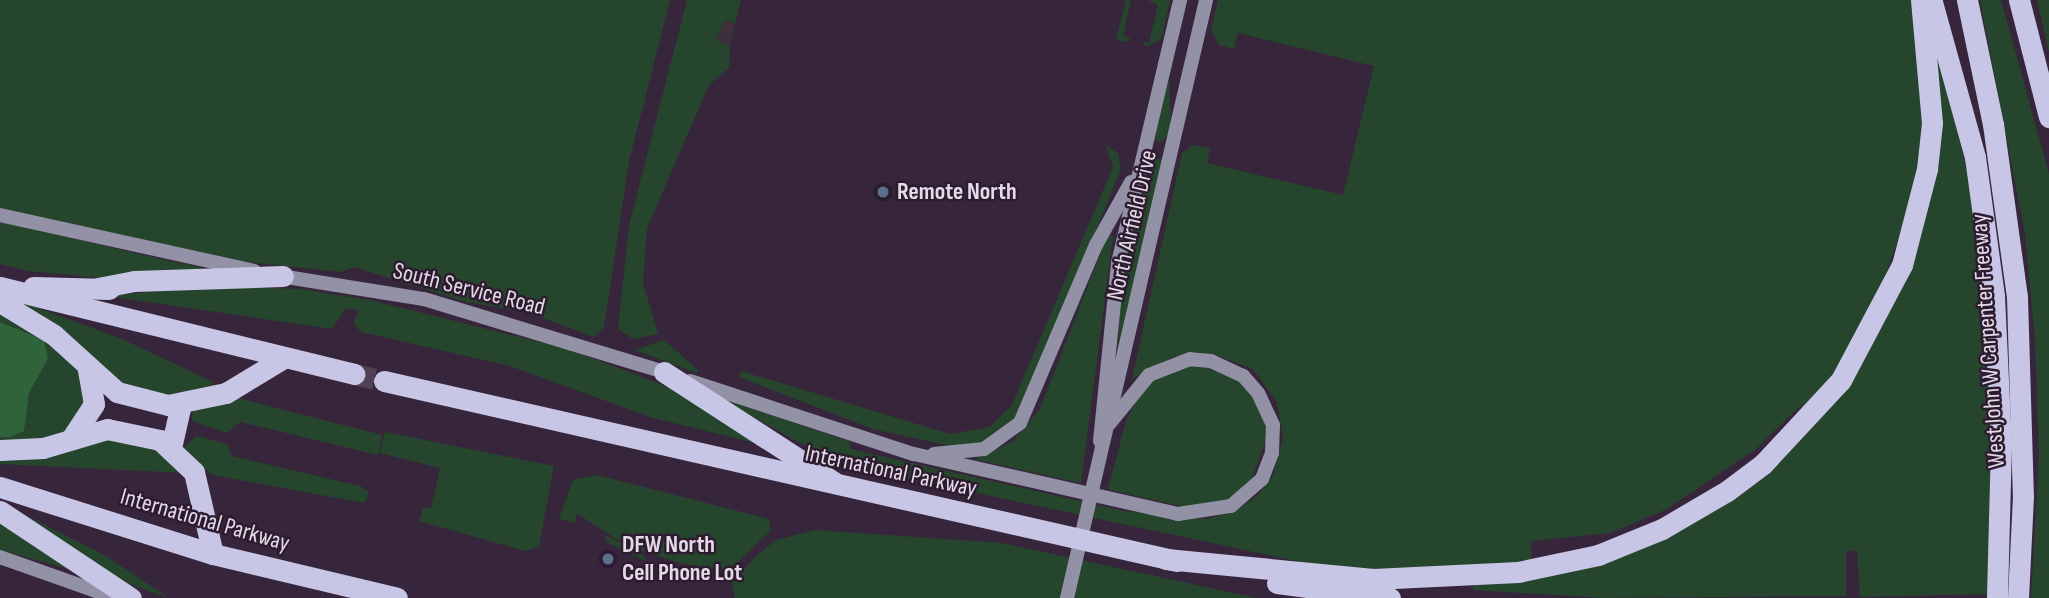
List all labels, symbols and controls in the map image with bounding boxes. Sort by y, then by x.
street label: North Airfield Drive [1101,147,1163,303]
place label: Remote North [897,178,1017,206]
marker: Remote North [875,184,891,200]
street label: West John W Carpenter Freeway [1965,213,2011,469]
street label: South Service Road [390,256,548,322]
street label: International Parkway [803,439,979,503]
street label: International Parkway [117,482,293,558]
place label: DFW North Cell Phone Lot [622,531,742,587]
marker: DFW North Cell Phone Lot [600,551,616,567]

